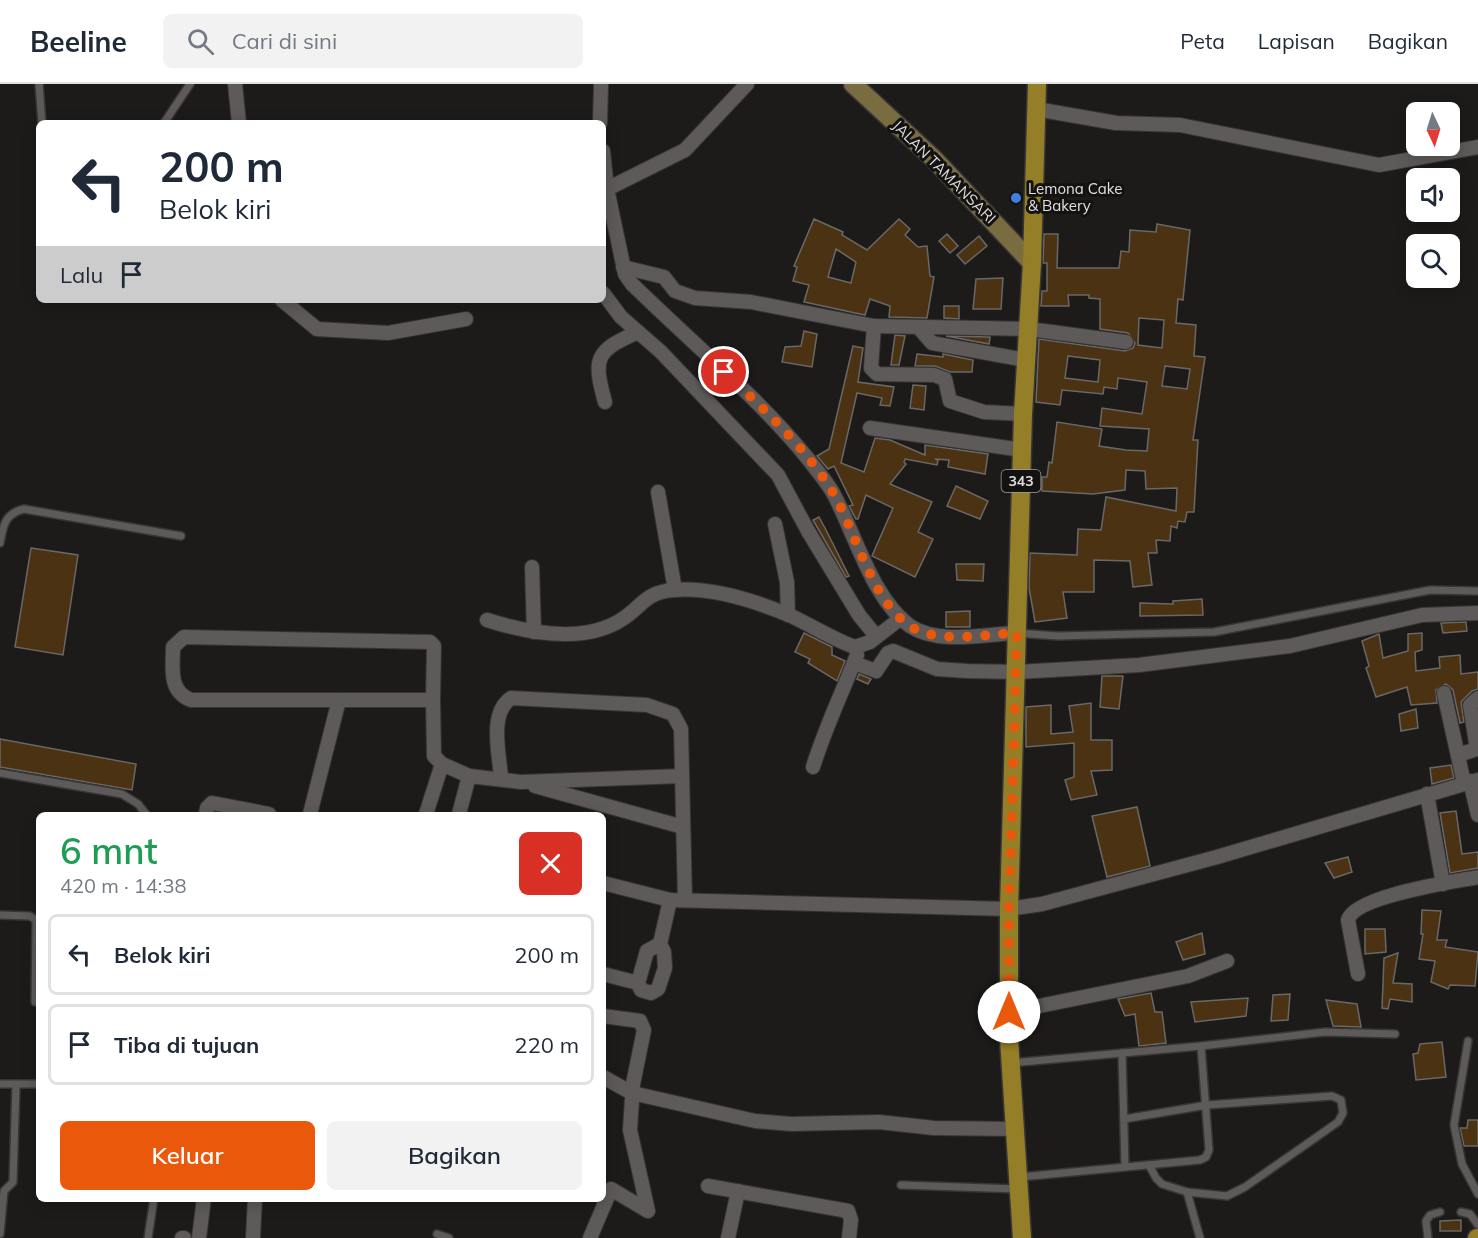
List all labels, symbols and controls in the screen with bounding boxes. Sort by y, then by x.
search box [163,14,583,68]
text: Beeline [30,24,127,59]
icon: search [184,25,217,58]
text: Cari di sini [232,27,337,55]
text: Peta [1180,28,1225,54]
text: Lapisan [1258,28,1335,54]
text: Bagikan [1368,28,1448,54]
north arrow [1406,102,1460,156]
map controls [1406,102,1460,288]
street label: JALAN TAMANSARI [889,116,1000,227]
text: 200 m [159,140,284,193]
icon: left [60,144,138,222]
button: sound [1406,168,1460,222]
place label: Lemona Cake & Bakery [1028,179,1122,215]
marker: Lemona Cake & Bakery [1009,191,1023,205]
text: Belok kiri [159,192,271,226]
button: search [1406,234,1460,288]
icon: arrive [115,258,148,291]
text: Lalu [60,261,103,289]
pin [698,346,749,397]
icon: arrive [707,355,740,388]
road number: 343 [1002,470,1040,492]
text: 6 mnt [60,828,158,873]
button: close [519,832,582,895]
text: 420 m · 14:38 [60,873,186,898]
icon: left [63,938,96,971]
text: Belok kiri [114,941,210,969]
text: 200 m [514,941,579,969]
position arrow [977,980,1041,1044]
icon: arrive [63,1028,96,1061]
text: Tiba di tujuan [114,1031,259,1059]
text: 220 m [514,1031,579,1059]
button: Keluar [60,1121,315,1190]
button: Bagikan [327,1121,582,1190]

